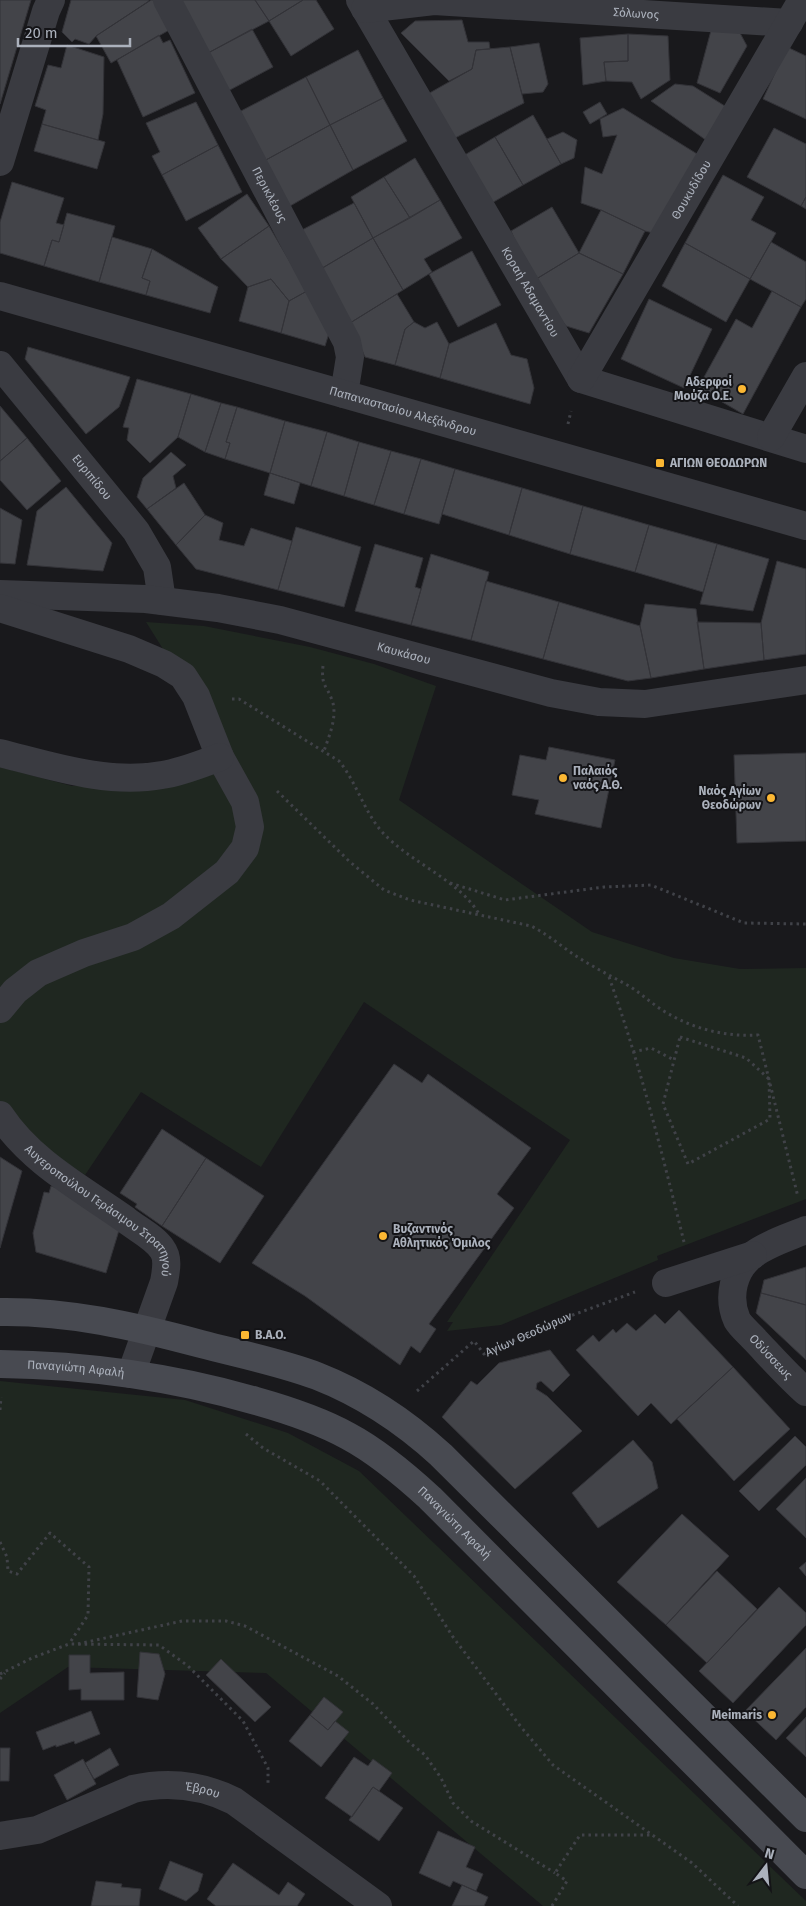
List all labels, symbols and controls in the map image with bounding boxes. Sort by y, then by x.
street label: Σόλωνος [613,5,660,22]
scale bar [18,15,130,47]
text: 20 m [25,24,58,42]
street label: Θουκυδίδου [669,157,714,222]
street label: Περικλέους [249,164,290,225]
street label: Κοραή Αδαμαντίου [498,244,562,340]
place label: Αδερφοί Μούζα Ο.Ε. [674,374,733,403]
street label: Παπαναστασίου Αλεξάνδρου [328,383,478,439]
marker: Αδερφοί Μούζα Ο.Ε. [736,383,748,395]
street label: Ευριπίδου [69,452,115,503]
place label: ΑΓΙΩΝ ΘΕΟΔΩΡΩΝ [669,456,767,470]
marker: ΑΓΙΩΝ ΘΕΟΔΩΡΩΝ [654,457,666,469]
street label: Καυκάσου [375,639,432,667]
place label: Παλαιός ναός Α.Θ. [572,763,622,792]
marker: Παλαιός ναός Α.Θ. [557,772,569,784]
place label: Ναός Αγίων Θεοδώρων [699,783,762,812]
marker: Ναός Αγίων Θεοδώρων [765,792,777,804]
street label: Αυγεροπούλου Γεράσιμου Στρατηγού [22,1142,173,1278]
place label: Βυζαντινός Αθλητικός Όμιλος [392,1221,491,1250]
marker: Βυζαντινός Αθλητικός Όμιλος [377,1230,389,1242]
street label: Αγίων Θεοδώρων [483,1309,574,1360]
place label: Β.Α.Ο. [255,1328,286,1342]
marker: Β.Α.Ο. [239,1329,251,1341]
street label: Οδύσσεως [746,1332,796,1382]
street label: Παναγιώτη Αφαλή [27,1358,125,1380]
street label: Παναγιώτη Αφαλή [415,1483,494,1562]
place label: Meimaris [712,1708,762,1722]
marker: Meimaris [766,1709,778,1721]
street label: Έβρου [184,1779,222,1801]
north arrow [741,1841,791,1891]
text: N [763,1845,776,1863]

